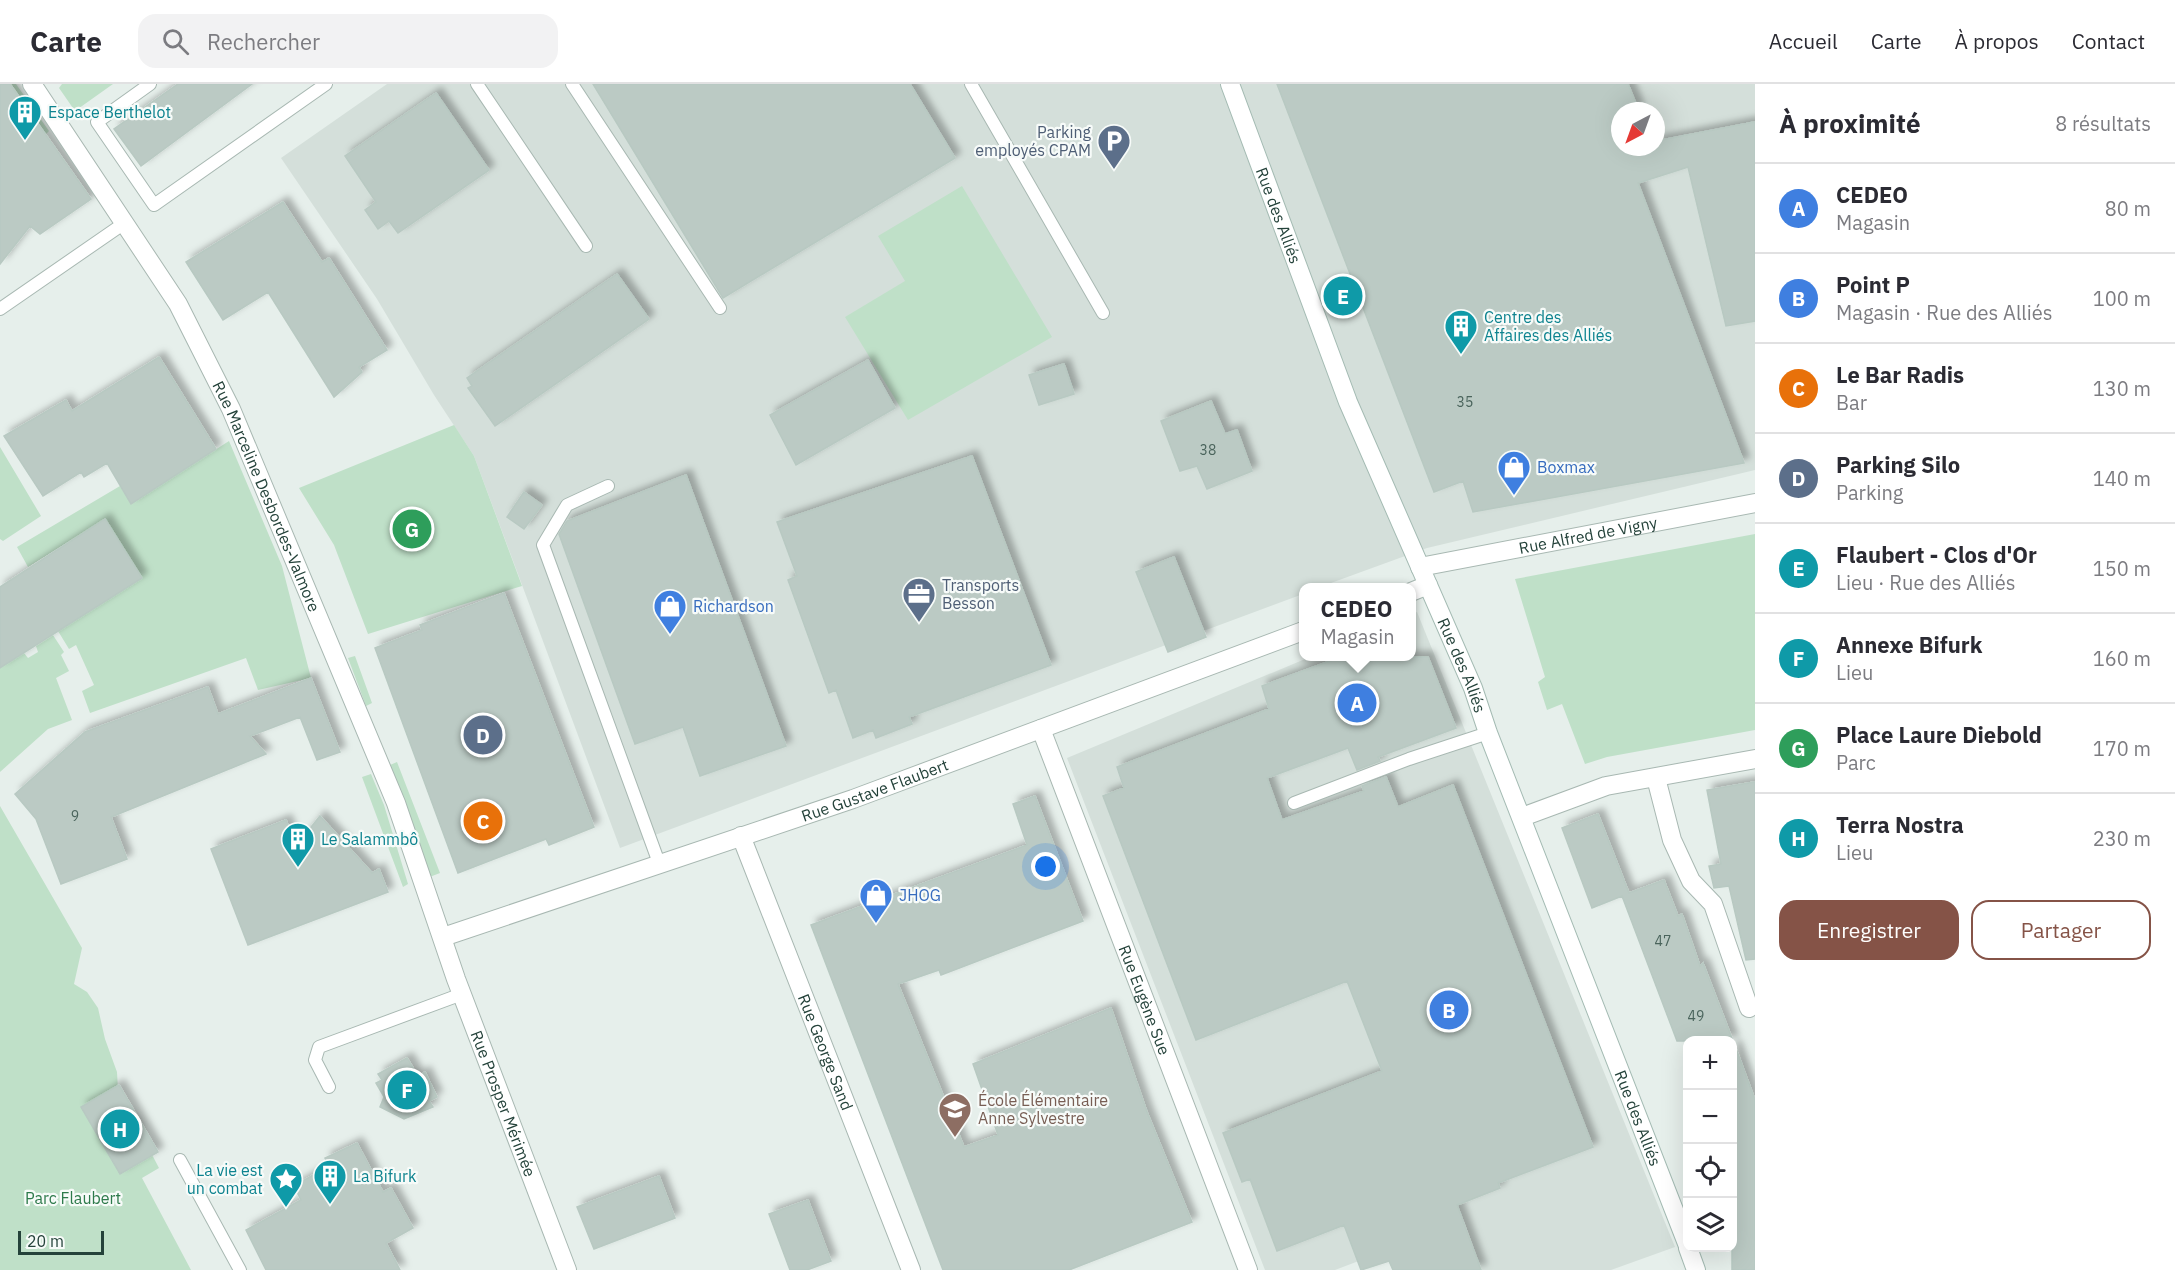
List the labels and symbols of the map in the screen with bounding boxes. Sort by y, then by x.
building icon: Espace Berthelot [7,94,43,141]
place label: Espace Berthelot [48,102,171,122]
north arrow [1611,102,1665,156]
place label: Parking employés CPAM [975,122,1092,160]
parking icon: Parking employés CPAM [1096,123,1132,170]
street label: Rue des Alliés [1252,164,1306,266]
pin: E [1324,274,1362,318]
place label: Centre des Affaires des Alliés [1484,307,1612,345]
building icon: Centre des Affaires des Alliés [1443,308,1479,355]
street label: Rue Marceline Desbordes-Valmore [209,378,325,615]
house number: 35 [1457,393,1473,411]
house number: 38 [1200,441,1216,459]
shop icon: Boxmax [1496,449,1532,496]
place label: Boxmax [1537,457,1595,477]
pin: G [392,506,432,552]
street label: Rue Alfred de Vigny [1517,512,1659,558]
place label: Transports Besson [942,575,1019,613]
office icon: Transports Besson [901,576,937,623]
shop icon: Richardson [652,588,688,635]
place label: Richardson [693,596,774,616]
street label: Rue des Alliés [1433,614,1490,715]
pin: A [1338,680,1376,726]
pin: D [464,712,502,758]
street label: Rue Gustave Flaubert [799,754,951,826]
pin: C [464,798,502,844]
house number: 9 [71,807,79,825]
building icon: Le Salammbô [280,821,316,868]
place label: Le Salammbô [321,829,418,849]
your location [1031,852,1060,881]
shop icon: JHOG [858,877,894,924]
place label: JHOG [899,885,941,905]
house number: 47 [1655,932,1671,950]
street label: Rue Eugène Sue [1115,942,1175,1058]
pin: B [1430,988,1468,1032]
street label: Rue George Sand [794,991,857,1113]
house number: 49 [1688,1007,1704,1025]
street label: Rue Prosper Mérimée [467,1028,541,1180]
street label: Rue des Alliés [1610,1067,1666,1169]
pin: F [388,1068,426,1112]
place label: École Élémentaire Anne Sylvestre [978,1089,1108,1128]
school or university icon: École Élémentaire Anne Sylvestre [937,1091,973,1138]
pin: H [100,1106,140,1152]
building icon: La Bifurk [312,1158,348,1205]
place label: La vie est un combat [187,1160,263,1198]
place icon: La vie est un combat [268,1161,304,1208]
place label: La Bifurk [353,1166,417,1186]
park label: Parc Flaubert [25,1188,121,1208]
scale bar [18,1228,104,1256]

